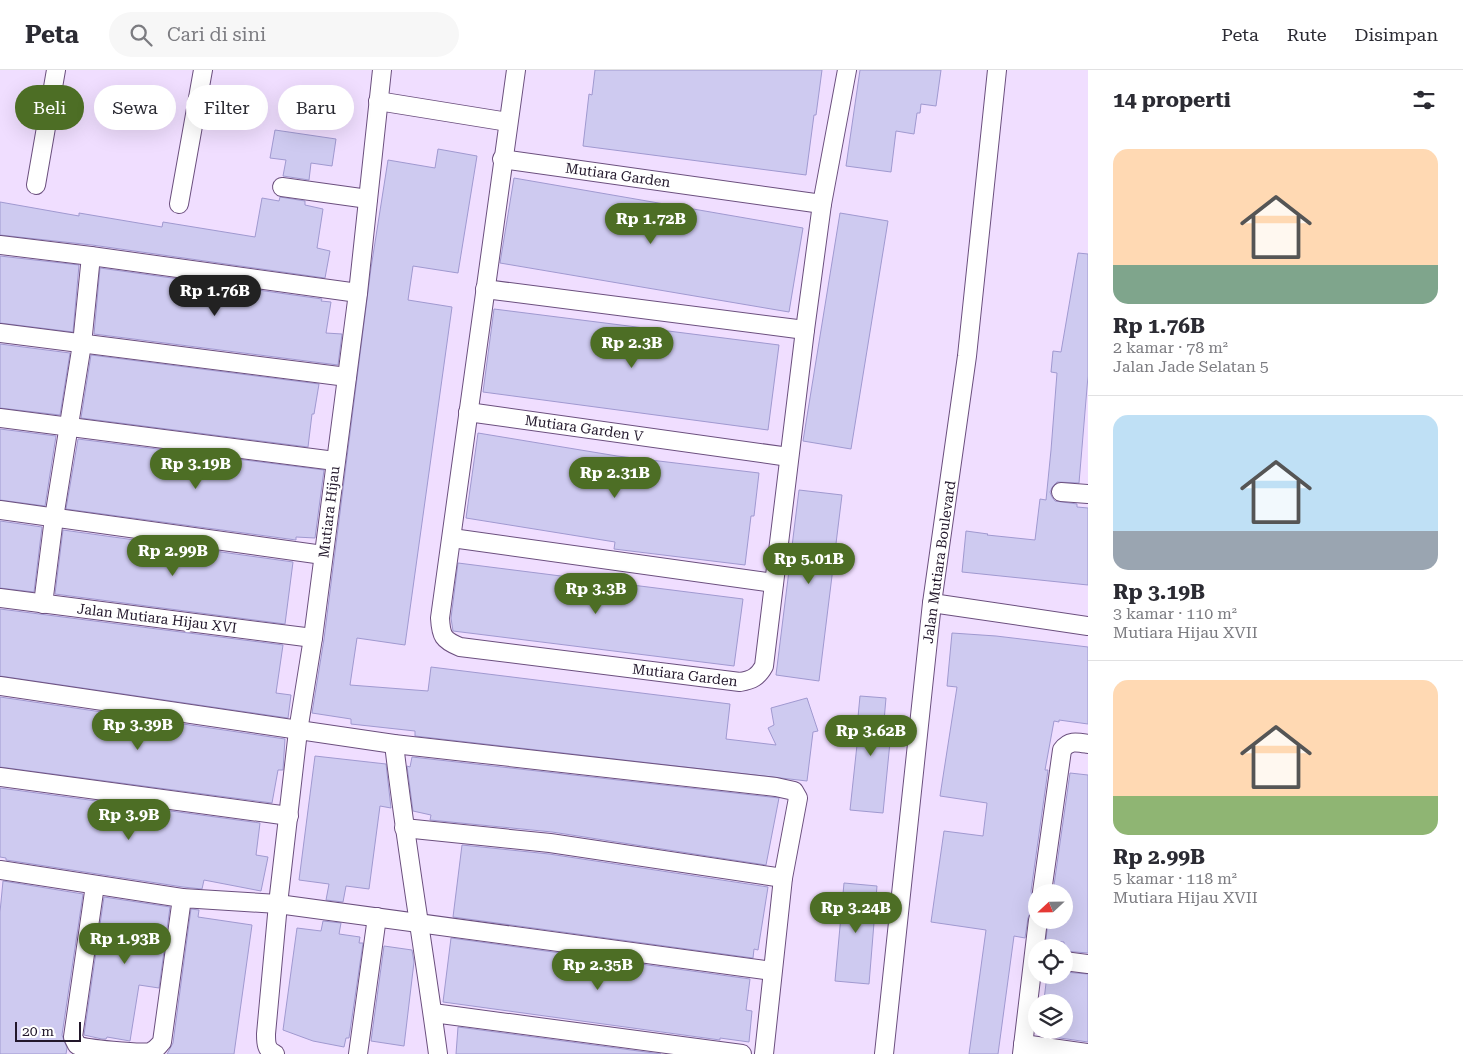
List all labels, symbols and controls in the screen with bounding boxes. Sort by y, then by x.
search box [109,12,459,57]
text: Peta [25,21,79,49]
icon: search [127,21,155,49]
text: Cari di sini [167,23,266,46]
text: Peta [1221,24,1259,45]
text: Rute [1287,24,1327,45]
text: Disimpan [1355,24,1438,45]
chip: Beli [15,85,84,130]
chip: Sewa [94,85,176,130]
chip: Filter [186,85,268,130]
chip: Baru [278,85,354,130]
icon: filters [1410,86,1438,114]
text: 14 properti [1113,88,1231,112]
street label: Mutiara Garden [564,160,672,190]
icon: home [1231,182,1321,272]
pin: Rp 1.72B [599,202,703,245]
text: Rp 1.72B [616,209,686,228]
pin: Rp 1.76B [163,274,267,317]
text: Rp 1.76B [180,281,250,300]
text: Rp 1.76B [1113,314,1205,338]
pin: Rp 2.3B [586,326,678,369]
text: Rp 2.3B [601,333,663,352]
text: 2 kamar · 78 m² [1113,338,1228,357]
text: Jalan Jade Selatan 5 [1113,357,1269,376]
street label: Mutiara Garden V [524,412,644,444]
icon: home [1231,447,1321,537]
pin: Rp 3.19B [144,448,248,490]
text: Rp 3.19B [161,454,231,473]
pin: Rp 2.31B [563,456,667,499]
text: Rp 2.31B [580,463,650,482]
street label: Mutiara Hijau [315,465,343,559]
street label: Jalan Mutiara Boulevard [920,480,958,644]
pin: Rp 2.99B [121,534,225,577]
text: Rp 2.99B [138,541,208,560]
pin: Rp 5.01B [757,542,861,585]
text: Rp 5.01B [774,549,844,568]
pin: Rp 3.3B [550,572,642,615]
text: Rp 3.3B [565,579,627,598]
text: Rp 3.19B [1113,580,1205,604]
street label: Jalan Mutiara Hijau XVI [76,600,238,636]
text: 3 kamar · 110 m² [1113,604,1237,623]
text: Mutiara Hijau XVII [1113,623,1258,642]
street label: Mutiara Garden [631,661,739,689]
pin: Rp 3.39B [86,708,190,751]
icon: home [1231,712,1321,802]
pin: Rp 3.62B [819,714,923,757]
text: Rp 3.39B [103,715,173,734]
text: Rp 3.62B [836,721,906,740]
pin: Rp 3.9B [83,798,175,841]
text: Rp 3.9B [98,805,160,824]
text: Rp 2.99B [1113,845,1205,869]
text: 5 kamar · 118 m² [1113,869,1237,888]
north arrow [1028,884,1072,929]
map controls [1028,884,1073,1039]
text: Mutiara Hijau XVII [1113,888,1258,907]
pin: Rp 3.24B [804,892,908,934]
text: Rp 3.24B [821,898,891,917]
pin: Rp 1.93B [73,922,177,965]
text: Rp 1.93B [90,929,160,948]
button: locate [1028,939,1073,984]
pin: Rp 2.35B [546,948,650,991]
text: Rp 2.35B [563,955,633,974]
button: layers [1028,994,1073,1039]
scale bar [15,1019,81,1042]
text: 20 m [22,1023,54,1039]

